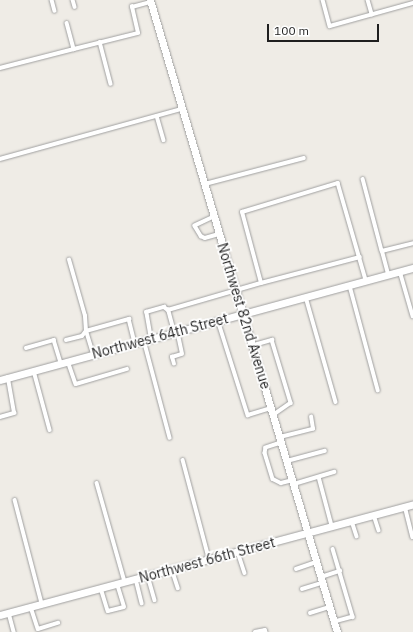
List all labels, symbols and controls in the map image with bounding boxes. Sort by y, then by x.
scale bar [269,16,381,42]
text: 100 m [274,23,309,38]
street label: Northwest 82nd Avenue [214,241,274,391]
street label: Northwest 64th Street [90,310,230,362]
street label: Northwest 66th Street [137,534,277,586]

